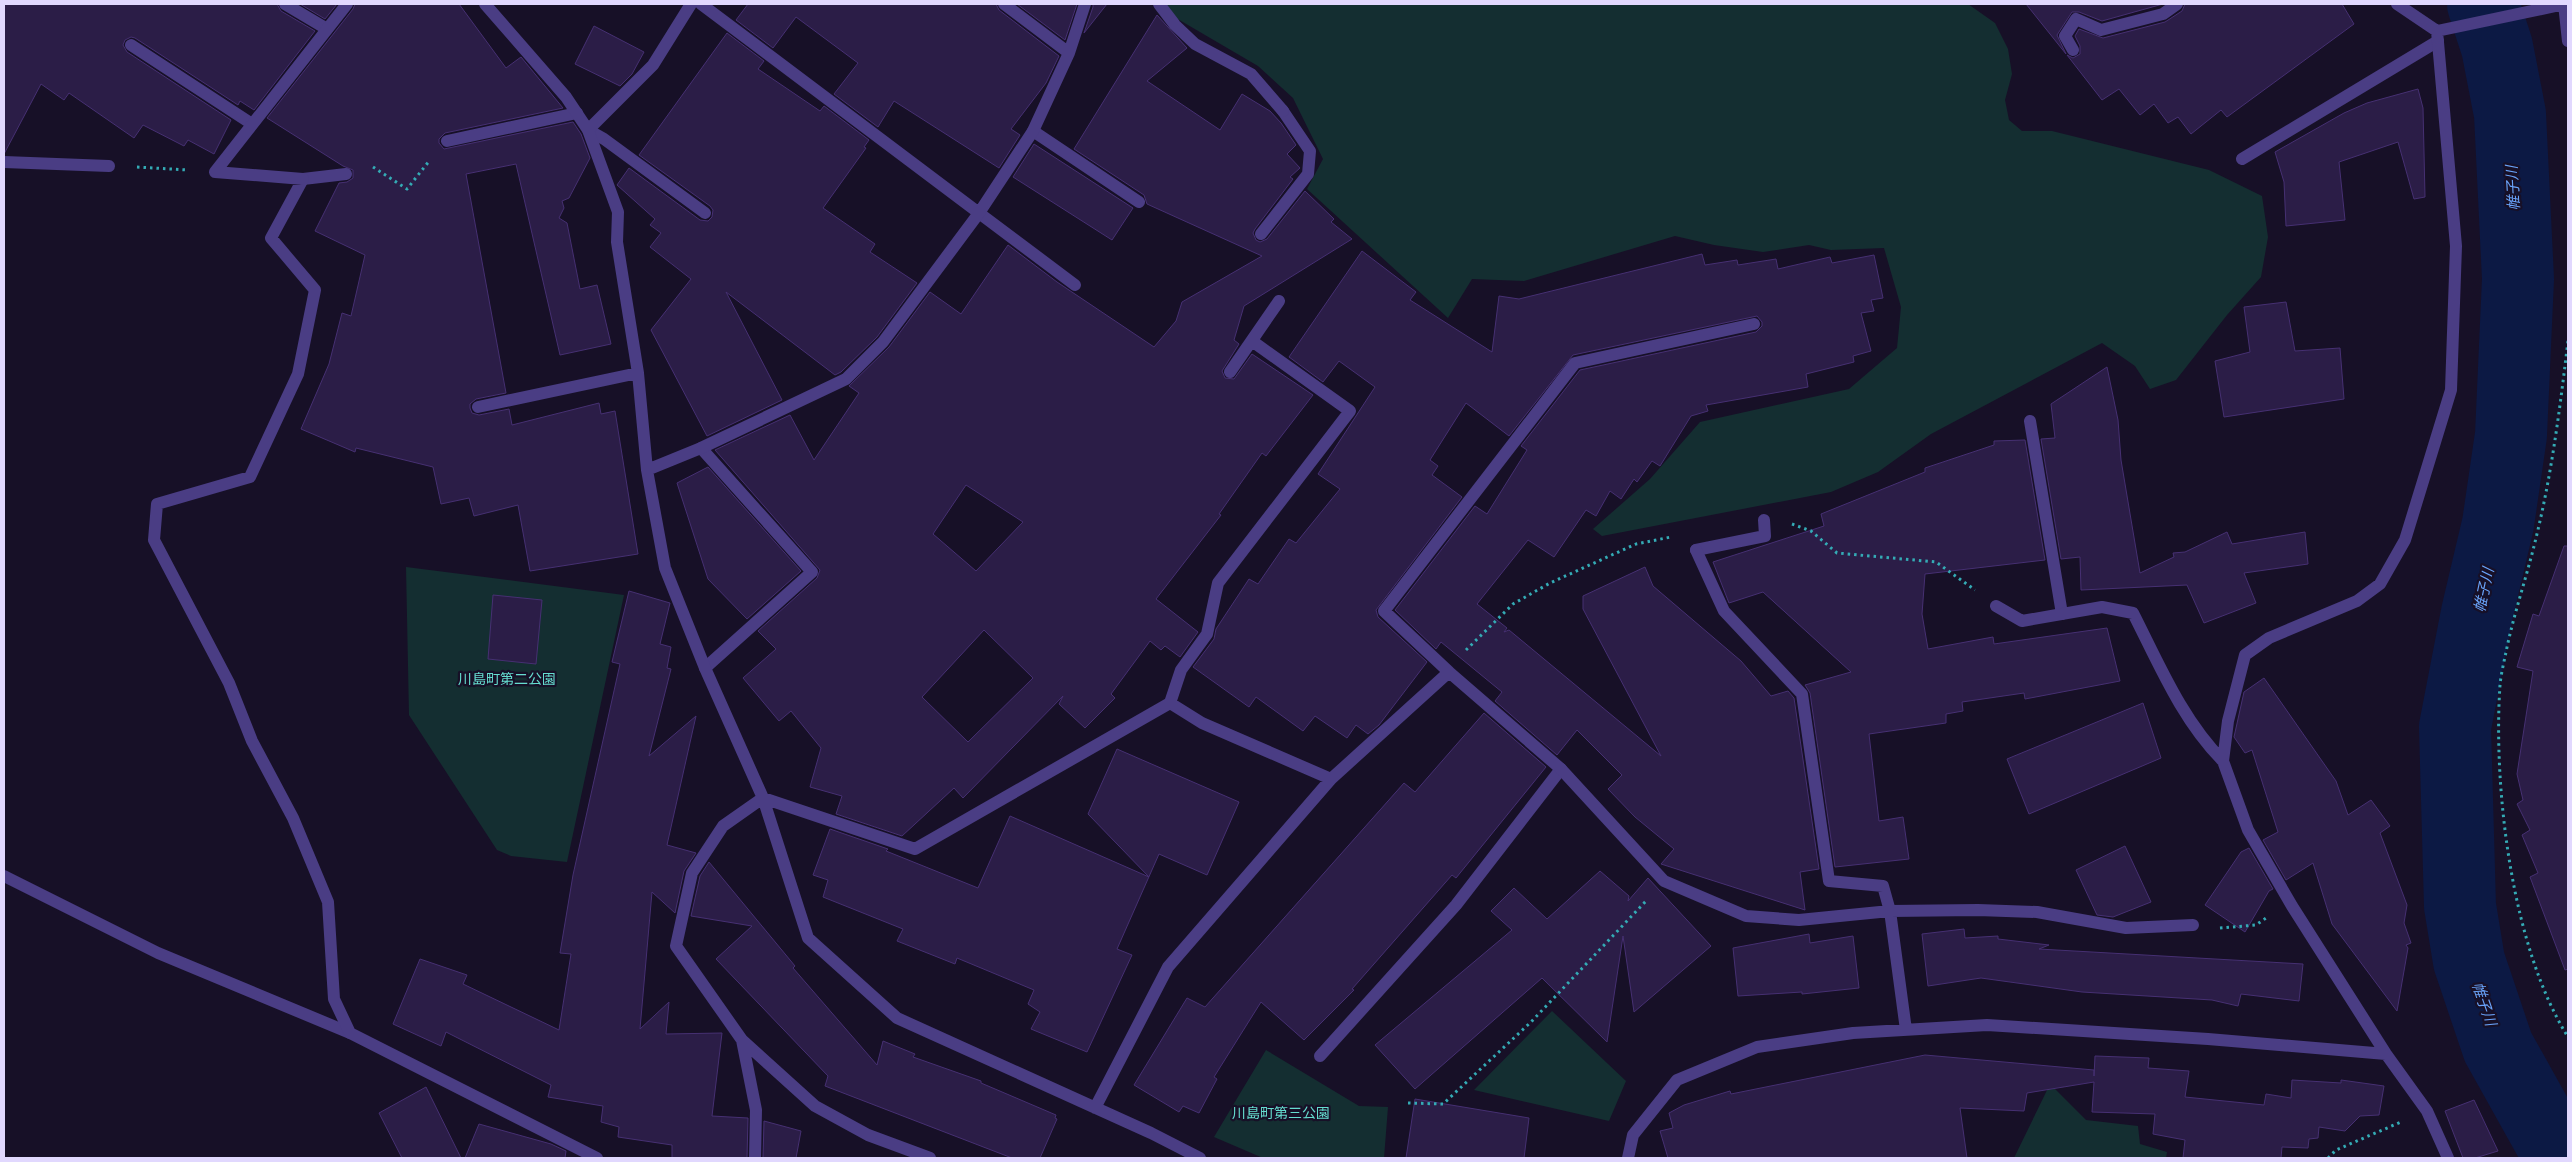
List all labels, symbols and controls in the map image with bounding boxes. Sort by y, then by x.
water label: 帷子川 [2502,163,2523,211]
water label: 帷子川 [2470,564,2498,614]
park label: 川島町第二公園 [458,670,556,688]
water label: 帷子川 [2468,979,2501,1030]
park label: 川島町第三公園 [1232,1104,1330,1122]

